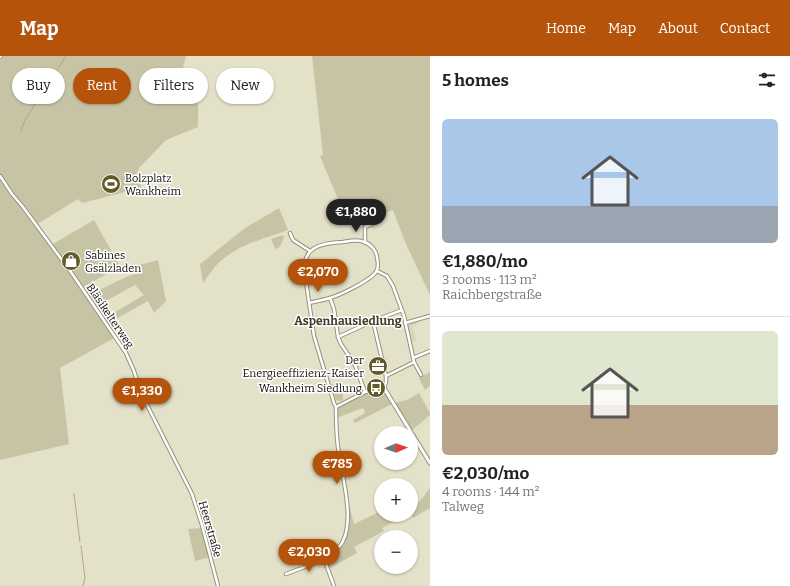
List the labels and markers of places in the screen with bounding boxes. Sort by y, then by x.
place label: Bolzplatz Wankheim [125,172,182,198]
sports icon: Bolzplatz Wankheim [100,173,122,195]
pin: €1,880 [323,199,389,233]
place label: Sabines Gsälzladen [85,249,141,275]
shop icon: Sabines Gsälzladen [60,250,82,272]
pin: €2,070 [285,259,351,293]
place label: Der Energieeffizienz-Kaiser [243,354,364,380]
office icon: Der Energieeffizienz-Kaiser [367,355,389,377]
bus stop icon: Wankheim Siedlung [365,377,387,399]
pin: €1,330 [109,378,175,412]
place label: Wankheim Siedlung [259,382,362,395]
pin: €785 [313,451,361,485]
pin: €2,030 [276,539,342,573]

